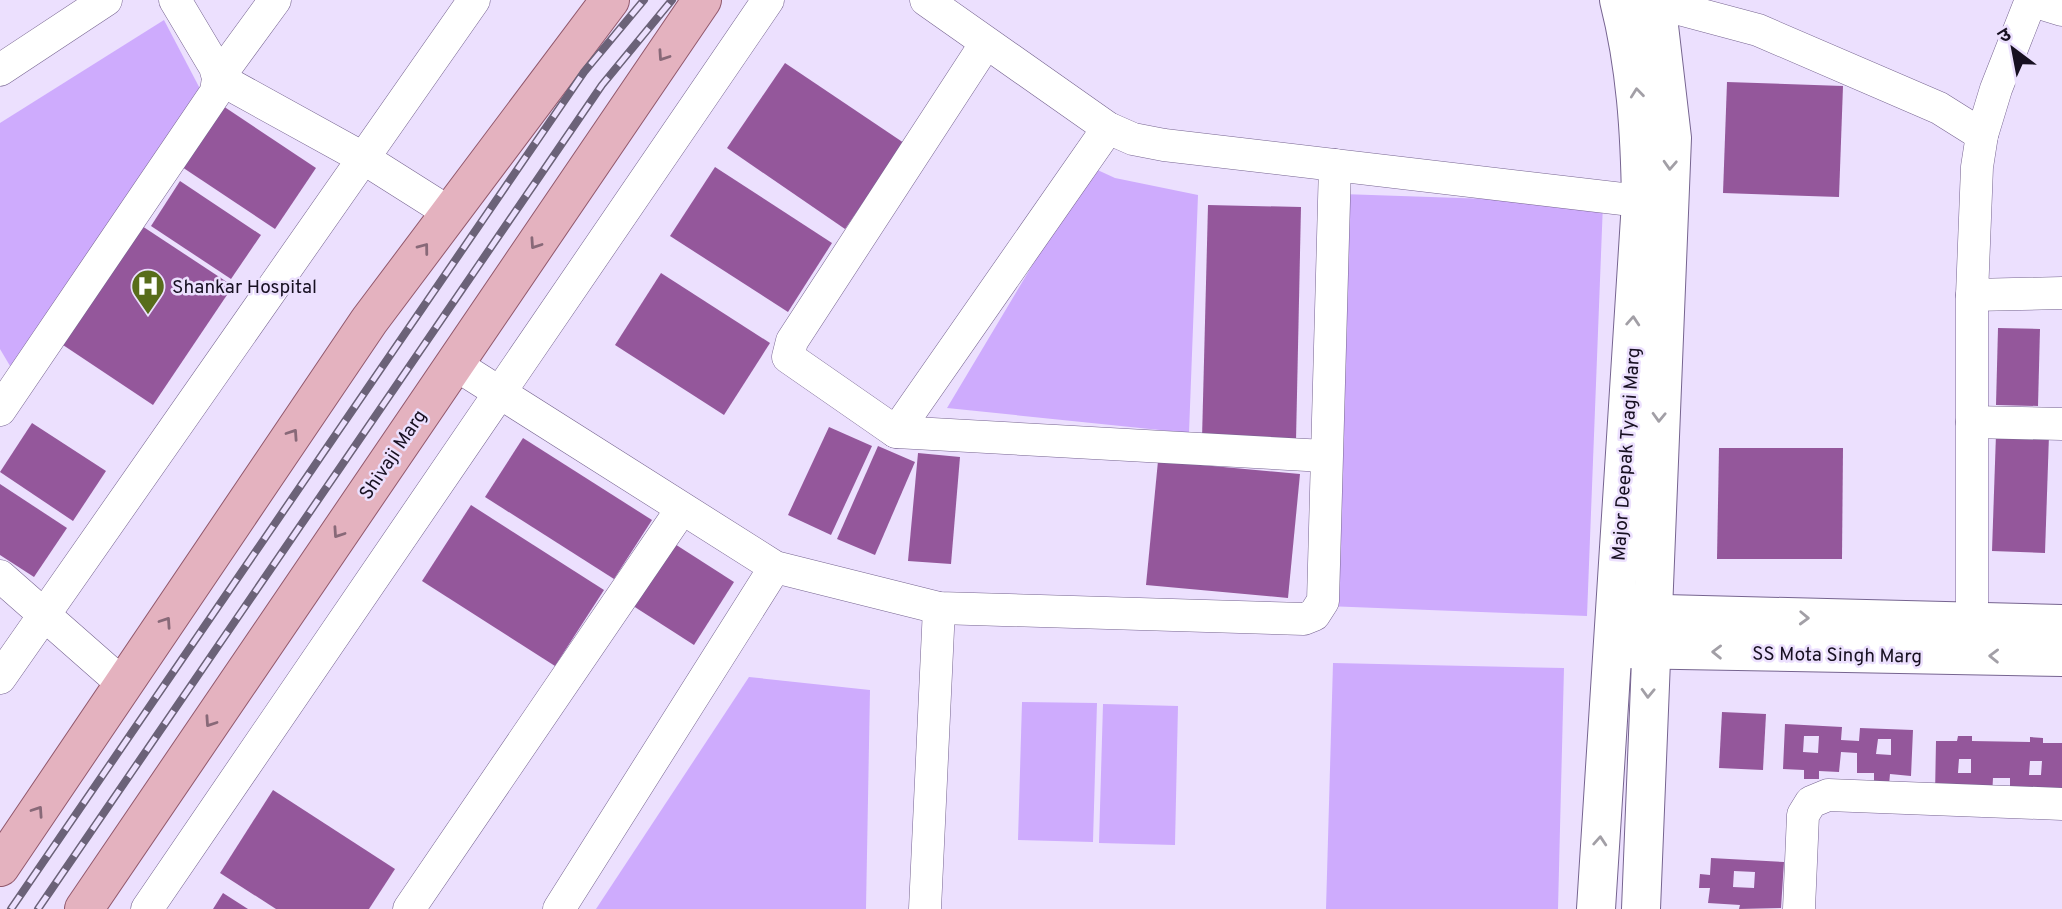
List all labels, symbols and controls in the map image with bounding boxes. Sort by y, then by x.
north arrow [1978,14,2048,84]
text: उ [1994,23,2017,49]
one-way arrow [659,48,671,61]
one-way arrow [1630,88,1645,99]
one-way arrow [1663,160,1678,171]
one-way arrow [531,236,543,249]
one-way arrow [416,243,429,256]
hospital icon: Shankar Hospital [129,267,167,316]
place label: Shankar Hospital [172,276,317,300]
one-way arrow [1625,315,1640,326]
street label: Major Deepak Tyagi Marg [1608,347,1646,562]
street label: Shivaji Marg [355,406,433,505]
one-way arrow [1651,412,1666,423]
one-way arrow [285,429,297,442]
one-way arrow [334,525,346,538]
one-way arrow [1799,611,1810,626]
one-way arrow [158,617,170,630]
street label: SS Mota Singh Marg [1752,643,1922,669]
one-way arrow [1712,644,1722,660]
one-way arrow [1988,648,1999,664]
one-way arrow [1640,688,1655,699]
one-way arrow [205,714,218,727]
one-way arrow [30,805,43,818]
one-way arrow [1592,835,1607,846]

